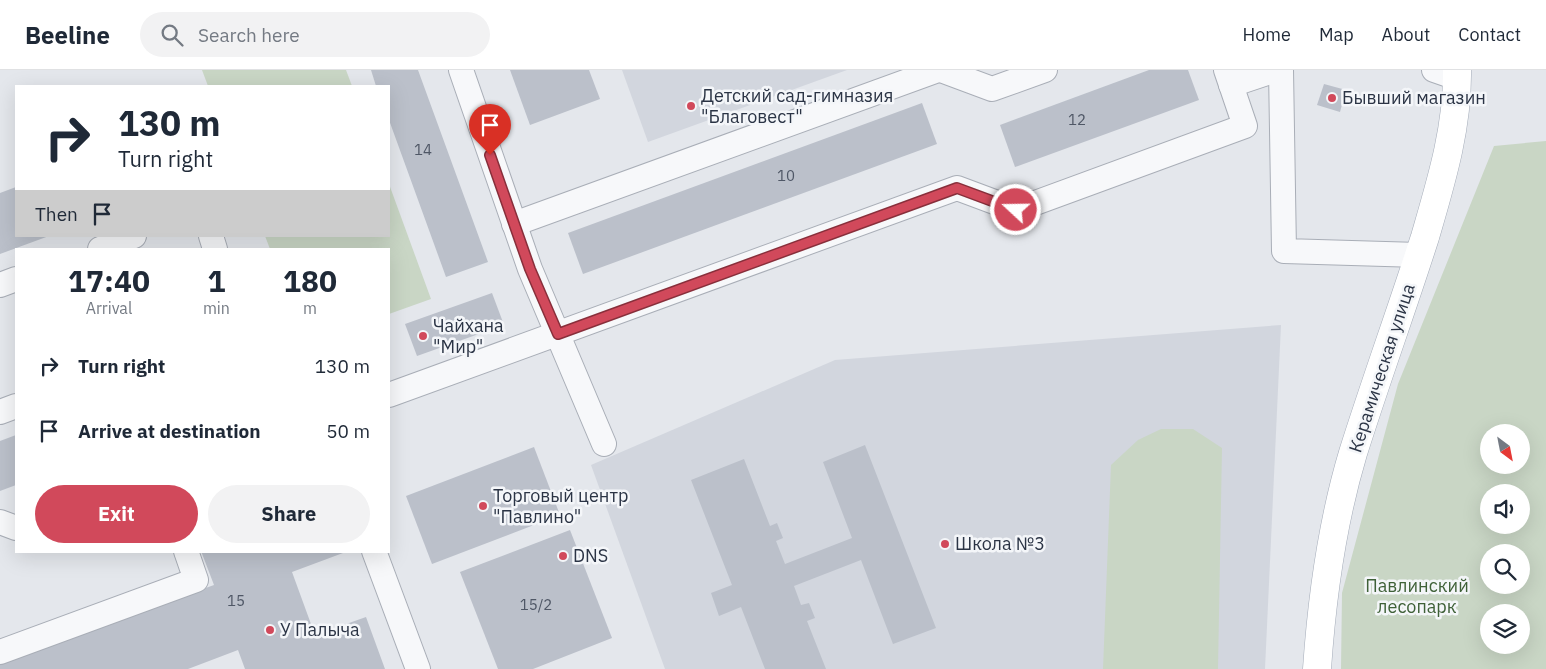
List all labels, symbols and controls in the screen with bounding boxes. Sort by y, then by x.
search box [140,12,490,57]
text: Beeline [25,19,110,51]
icon: search [158,21,186,49]
text: Search here [198,23,300,47]
text: Home [1243,23,1291,46]
text: Map [1319,23,1354,46]
text: About [1382,23,1430,46]
text: Contact [1458,23,1521,46]
place label: Детский сад-гимназия "Благовест" [701,84,893,128]
place label: Бывший магазин [1342,86,1486,109]
marker: Бывший магазин [1326,92,1338,104]
text: 130 m [118,100,221,146]
marker: Детский сад-гимназия "Благовест" [685,100,697,112]
pin [469,104,511,155]
icon: right [35,105,100,170]
house number: 12 [1068,110,1086,129]
icon: arrive [476,111,504,139]
house number: 14 [414,140,432,159]
text: Turn right [118,144,213,173]
house number: 10 [777,166,795,185]
position arrow [989,183,1041,235]
icon: arrive [88,200,116,228]
text: Then [35,202,78,226]
text: 17:40 [68,261,150,300]
text: 1 [207,261,225,300]
text: 180 [283,261,337,300]
street label: Керамическая улица [1343,280,1420,455]
text: Arrival [86,298,132,318]
text: min [203,298,230,318]
text: m [303,298,317,318]
place label: Чайхана "Мир" [433,314,504,358]
marker: Чайхана "Мир" [417,330,429,342]
icon: right [35,352,63,380]
text: Turn right [78,354,165,378]
text: 130 m [315,354,370,378]
icon: arrive [35,417,63,445]
text: Arrive at destination [78,419,261,443]
text: 50 m [326,419,370,443]
north arrow [1480,424,1530,474]
map controls [1480,424,1530,654]
place label: Торговый центр "Павлино" [493,484,628,528]
button: sound [1480,484,1530,534]
button: Exit [35,485,198,543]
button: Share [208,485,370,543]
marker: Торговый центр "Павлино" [477,500,489,512]
place label: Школа №3 [955,532,1045,555]
marker: Школа №3 [939,538,951,550]
place label: DNS [573,544,608,567]
button: search [1480,544,1530,594]
marker: DNS [557,550,569,562]
park label: Павлинский лесопарк [1365,574,1469,618]
house number: 15 [227,591,245,610]
house number: 15/2 [520,595,552,614]
button: layers [1480,604,1530,654]
place label: У Палыча [280,618,360,641]
marker: У Палыча [264,624,276,636]

